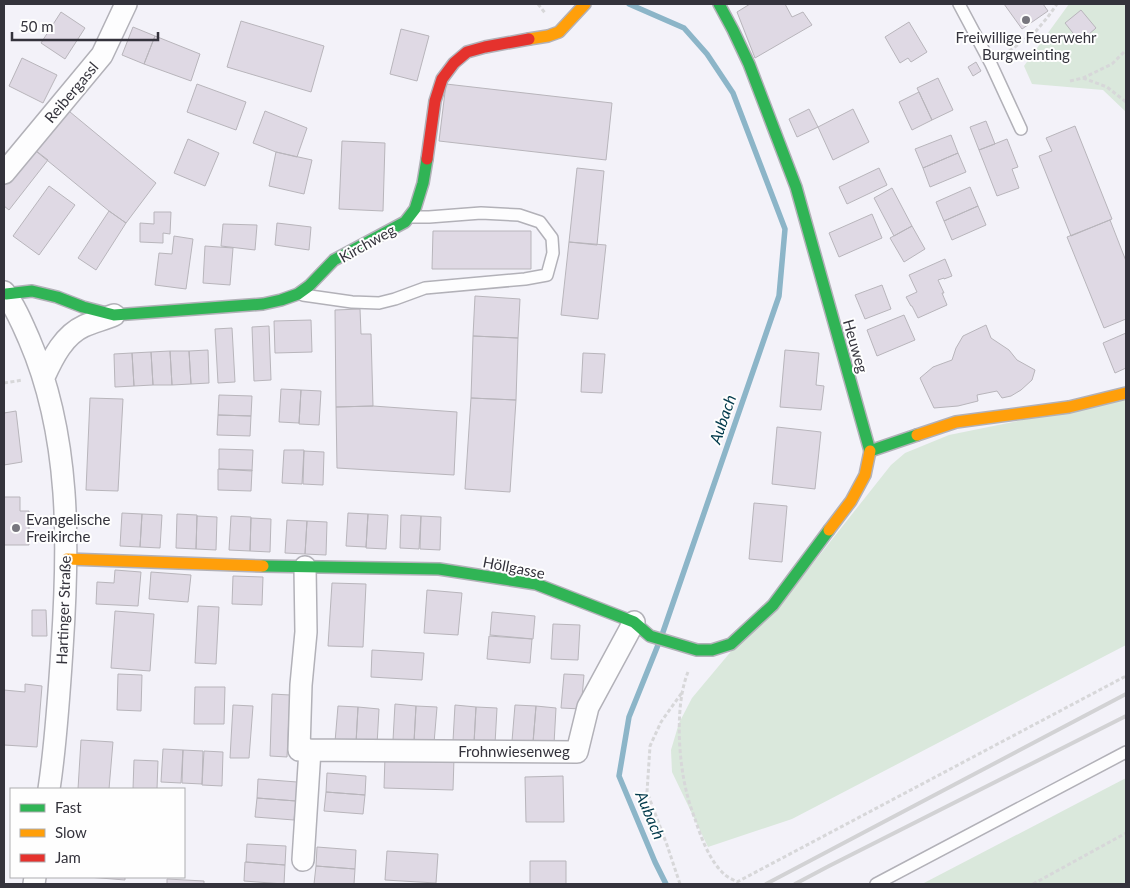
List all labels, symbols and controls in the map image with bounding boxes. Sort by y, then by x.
scale bar [12,10,159,42]
marker: Freiwillige Feuerwehr Burgweinting [1020,14,1032,26]
text: 50 m [20,17,54,35]
place label: Freiwillige Feuerwehr Burgweinting [956,28,1097,63]
street label: Reibergassl [40,58,102,126]
street label: Kirchweg [336,220,398,266]
street label: Heuweg [840,317,872,375]
water label: Aubach [704,392,739,447]
place label: Evangelische Freikirche [26,510,110,545]
marker: Evangelische Freikirche [10,522,22,534]
street label: Höllgasse [481,552,547,582]
street label: Hartinger Straße [52,555,74,665]
street label: Frohnwiesenweg [458,742,570,760]
water label: Aubach [632,787,670,842]
legend [10,788,185,878]
text: Fast [55,798,82,816]
text: Slow [55,823,87,841]
text: Jam [55,848,81,866]

